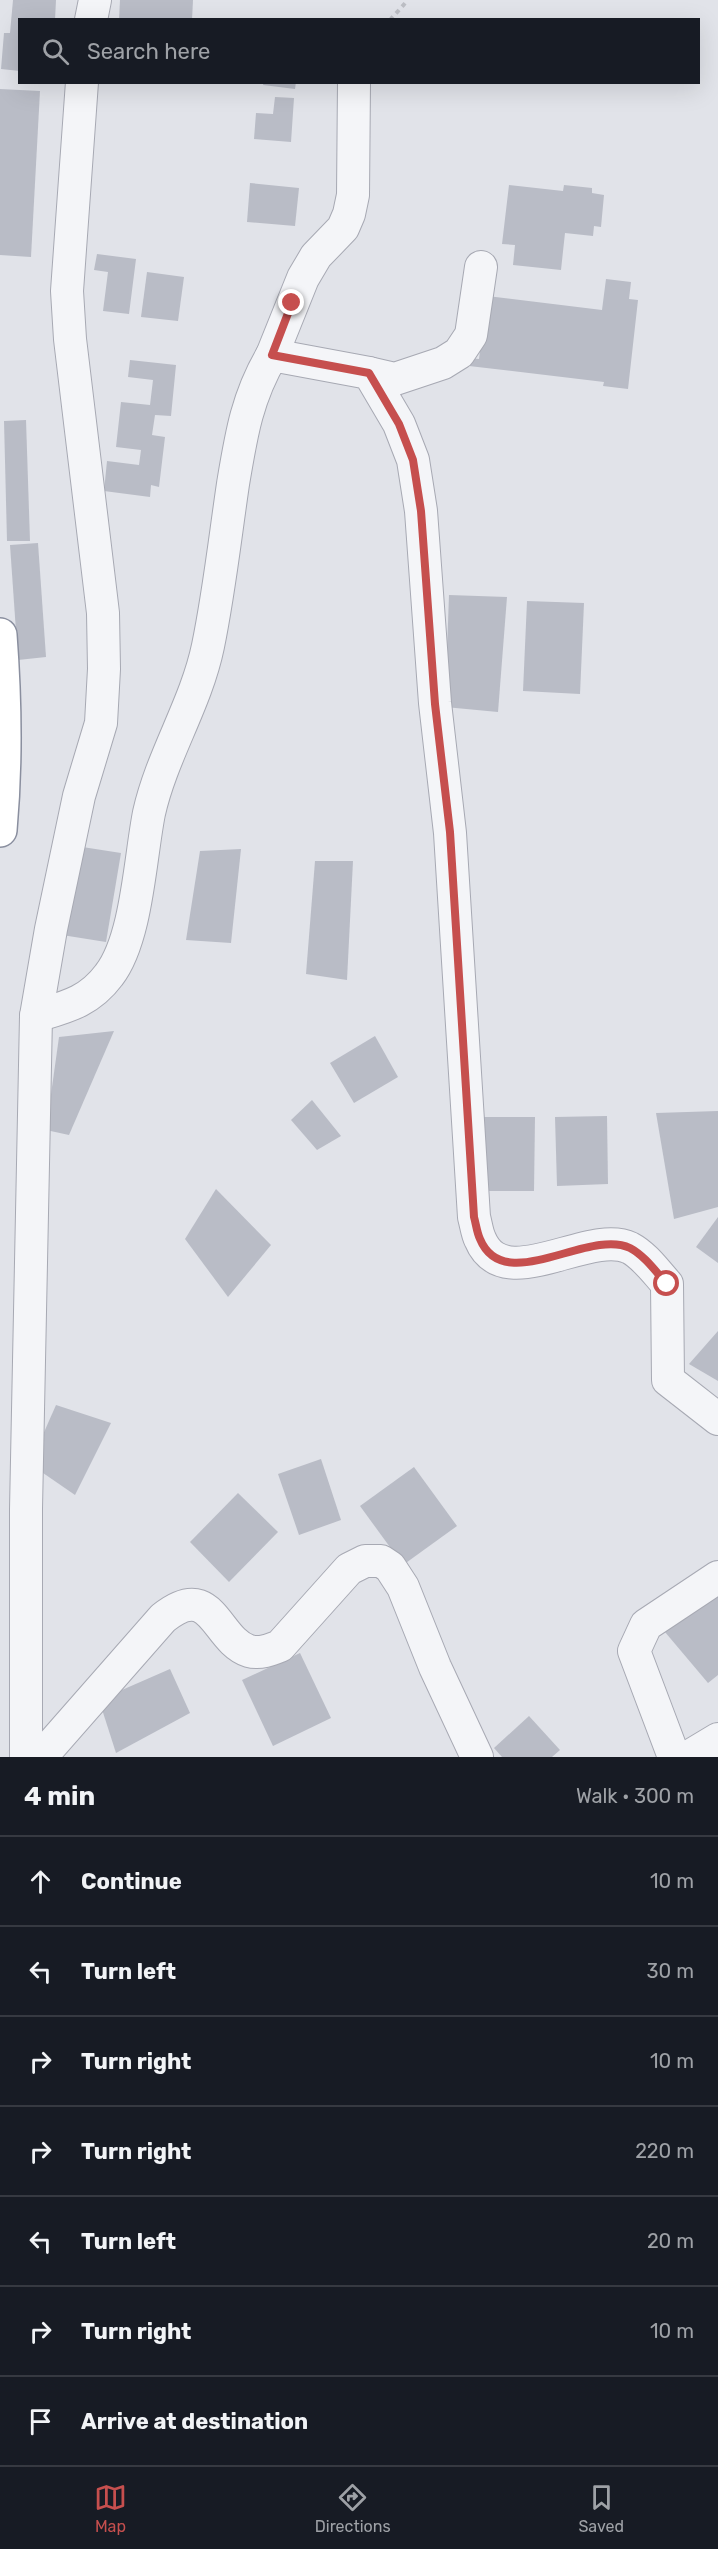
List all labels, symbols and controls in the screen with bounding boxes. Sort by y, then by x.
search box [18,18,700,84]
icon: search [39,35,72,68]
text: Search here [87,38,210,65]
route end [278,289,304,315]
route start [653,1270,679,1296]
text: 4 min [24,1781,95,1812]
text: Walk · 300 m [576,1784,694,1808]
icon: ahead [24,1865,57,1898]
text: Continue [81,1868,182,1895]
text: 10 m [650,1869,694,1893]
icon: left [24,1955,57,1988]
text: Turn left [81,1958,176,1985]
text: 30 m [647,1959,694,1983]
icon: right [24,2045,57,2078]
text: Turn right [81,2048,191,2075]
text: 10 m [650,2049,694,2073]
icon: right [24,2135,57,2168]
text: Turn right [81,2138,191,2165]
text: 220 m [635,2139,694,2163]
icon: left [24,2225,57,2258]
text: Turn left [81,2228,176,2255]
text: 20 m [647,2229,694,2253]
icon: right [24,2315,57,2348]
text: Turn right [81,2318,191,2345]
text: 10 m [650,2319,694,2343]
icon: arrive [24,2405,57,2438]
text: Arrive at destination [81,2408,308,2435]
tab: Map [94,2481,127,2536]
tab: Directions [315,2481,391,2536]
tab: Saved [578,2481,624,2536]

